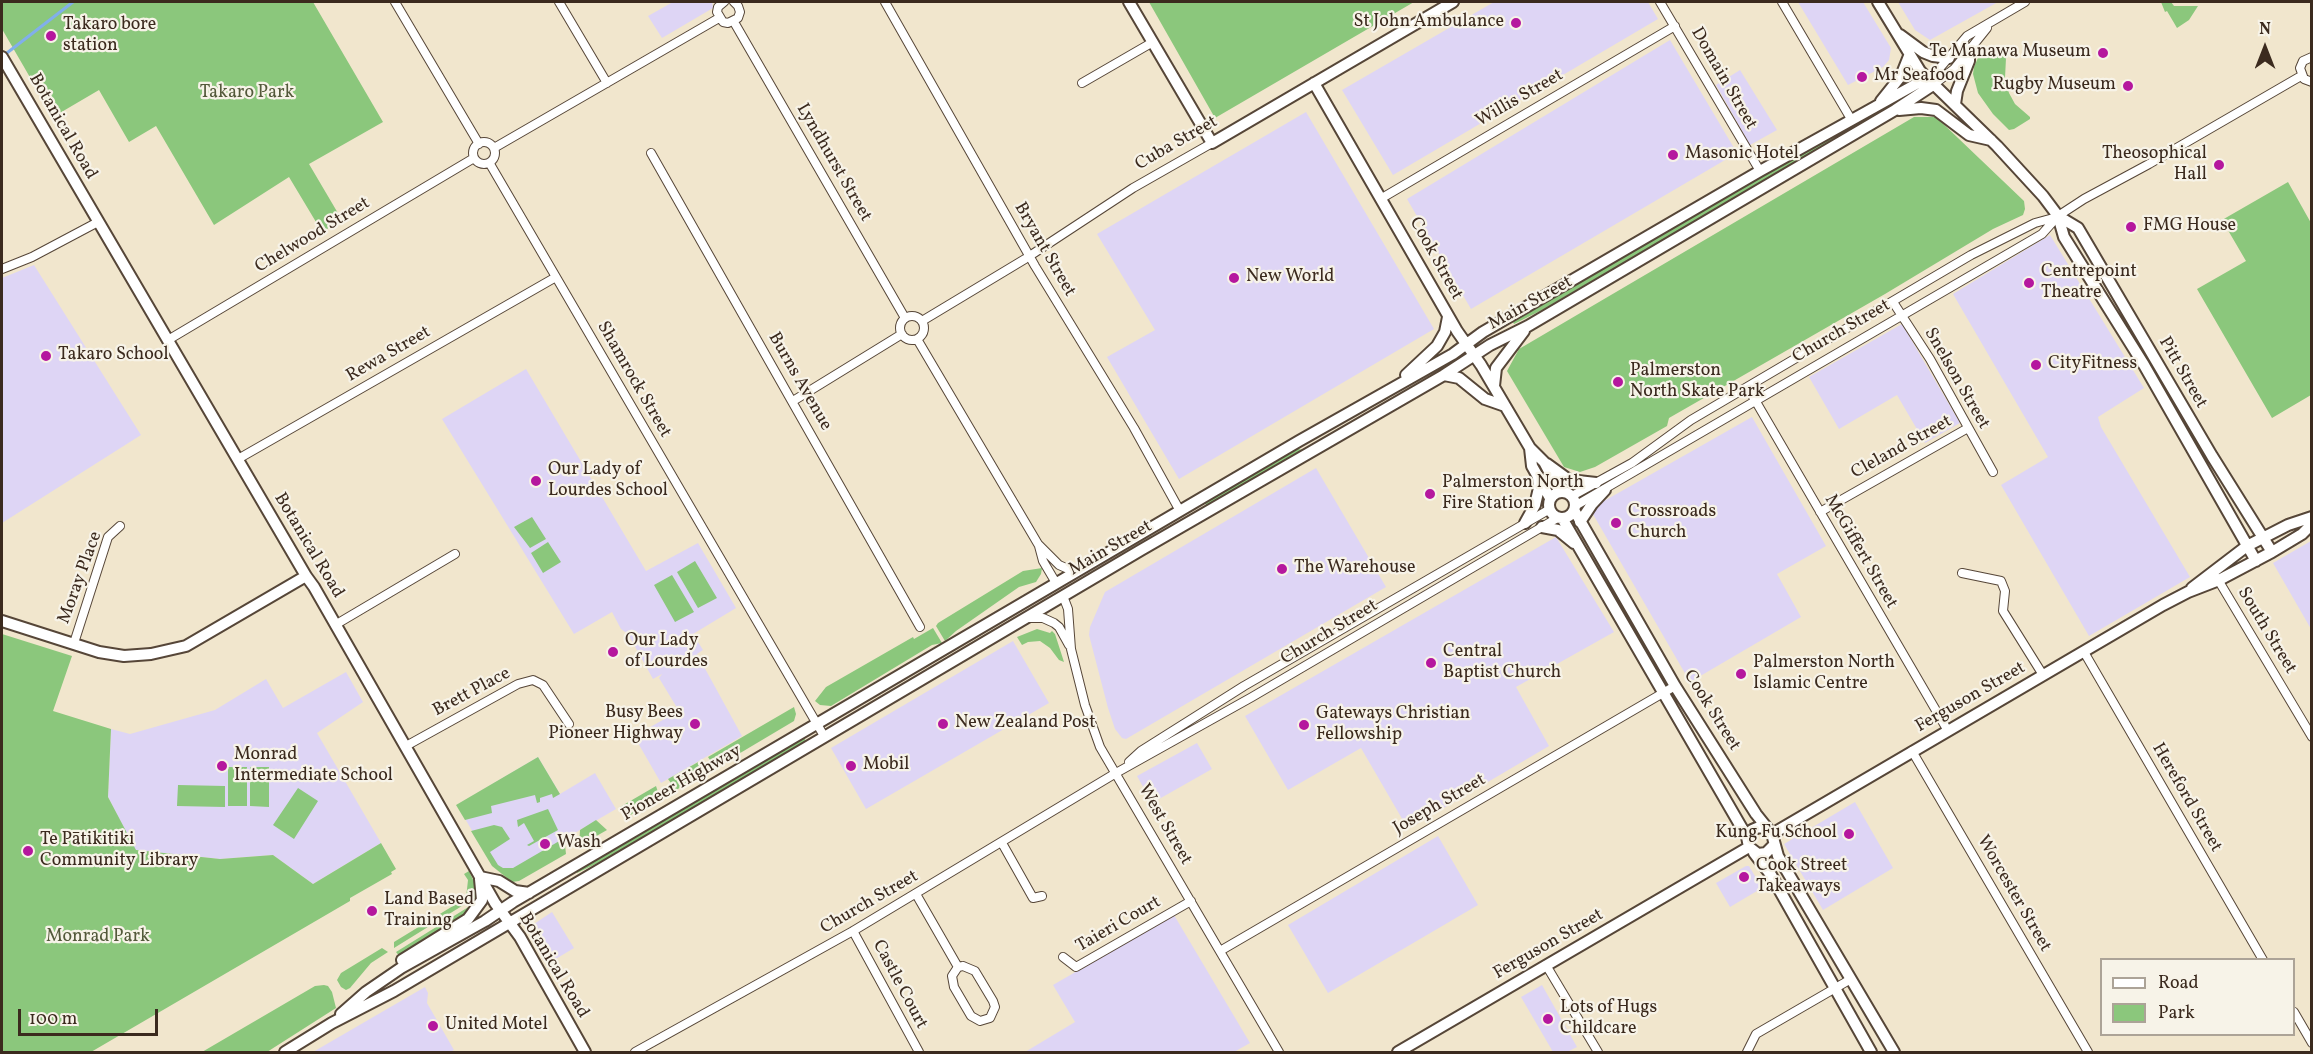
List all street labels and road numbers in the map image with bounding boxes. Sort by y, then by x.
street label: Domain Street [1685,24,1761,134]
street label: Willis Street [1472,65,1568,133]
street label: Botanical Road [23,70,101,184]
street label: Lyndhurst Street [790,100,876,226]
street label: Cuba Street [1132,112,1222,176]
street label: Chelwood Street [252,193,374,279]
street label: Bryant Street [1008,199,1080,301]
street label: Cook Street [1403,214,1467,304]
street label: Main Street [1485,272,1577,336]
street label: Church Street [1789,295,1895,369]
street label: Shamrock Street [591,318,675,442]
street label: Rewa Street [343,322,435,388]
street label: Snelson Street [1918,324,1994,434]
street label: Burns Avenue [762,329,836,435]
street label: Pitt Street [2153,333,2211,413]
street label: Cleland Street [1848,411,1956,485]
street label: Botanical Road [268,489,348,603]
street label: McGiffert Street [1819,491,1901,613]
street label: Main Street [1065,516,1157,582]
street label: Moray Place [54,529,108,627]
street label: South Street [2232,584,2300,678]
street label: Church Street [1278,596,1382,670]
street label: Ferguson Street [1912,658,2030,738]
street label: Brett Place [430,664,514,722]
street label: Cook Street [1678,667,1744,755]
street label: Hereford Street [2146,740,2226,856]
street label: Pioneer Highway [618,741,746,827]
street label: Joseph Street [1390,770,1490,840]
street label: West Street [1132,781,1196,869]
street label: Worcester Street [1971,832,2055,956]
street label: Church Street [817,866,923,940]
street label: Taieri Court [1073,892,1165,958]
street label: Ferguson Street [1490,905,1608,985]
street label: Botanical Road [513,909,593,1023]
street label: Castle Court [867,937,931,1033]

